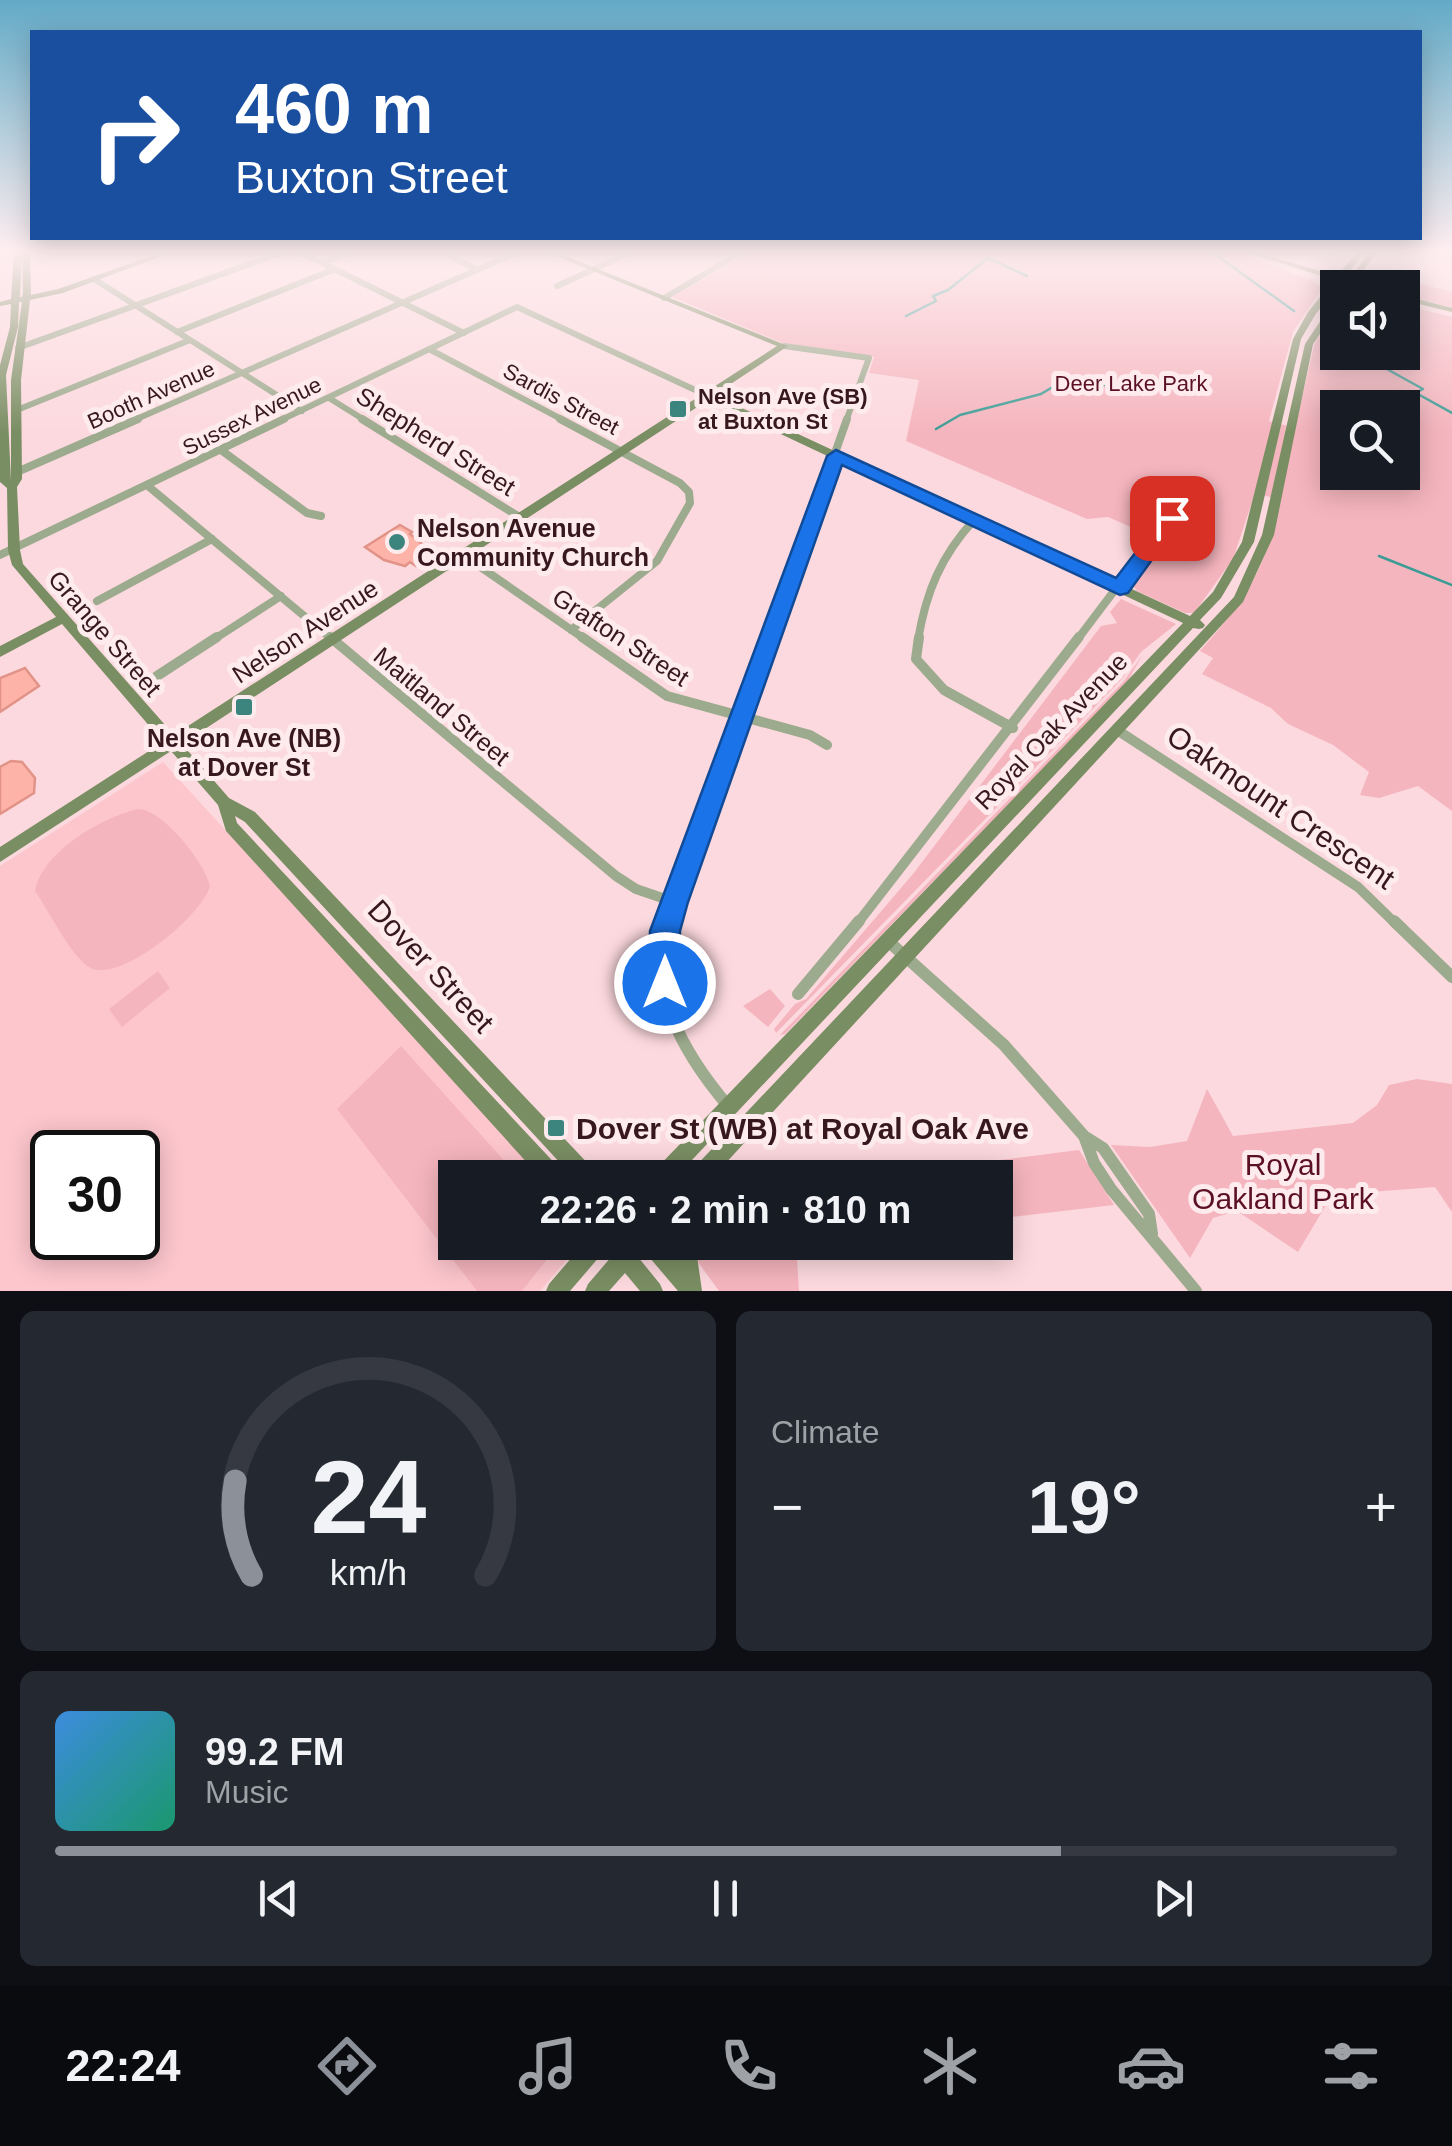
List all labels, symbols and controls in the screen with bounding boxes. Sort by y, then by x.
icon: right [70,70,200,200]
text: 460 m [235,70,433,148]
text: Buxton Street [235,152,508,203]
map controls [1320,270,1420,490]
button: sound [1320,270,1420,370]
street label: Booth Avenue [84,356,218,434]
street label: Sardis Street [499,358,623,440]
park label: Deer Lake Park [1055,371,1208,396]
street label: Sussex Avenue [179,372,325,460]
street label: Shepherd Street [351,381,521,501]
place label: Nelson Ave (SB) at Buxton St [698,384,868,434]
button: search [1320,390,1420,490]
marker: Nelson Ave (SB) at Buxton St [667,398,689,420]
pin [1130,476,1215,561]
icon: arrive [1145,491,1200,546]
place label: Nelson Avenue Community Church [417,514,649,571]
marker: Nelson Avenue Community Church [386,531,408,553]
street label: Grange Street [43,565,167,701]
street label: Nelson Avenue [227,574,383,688]
street label: Grafton Street [548,582,695,692]
street label: Maitland Street [369,641,515,771]
street label: Royal Oak Avenue [969,647,1133,815]
marker: Nelson Ave (NB) at Dover St [233,696,255,718]
street label: Oakmount Crescent [1161,719,1401,896]
place label: Nelson Ave (NB) at Dover St [147,724,341,781]
street label: Dover Street [362,893,501,1039]
position arrow [613,931,717,1035]
place label: Dover St (WB) at Royal Oak Ave [576,1112,1029,1145]
marker: Dover St (WB) at Royal Oak Ave [545,1117,567,1139]
speed limit sign: 30 [30,1130,160,1260]
park label: Royal Oakland Park [1192,1148,1375,1215]
text: 22:26 · 2 min · 810 m [540,1189,911,1231]
text: Climate [771,1414,879,1450]
text: 24 [310,1439,426,1555]
text: 19° [1027,1465,1141,1549]
text: − [771,1476,803,1538]
text: + [1365,1476,1397,1538]
text: km/h [329,1553,407,1593]
text: 99.2 FM [205,1731,344,1773]
text: Music [205,1774,289,1810]
icon: previous [251,1871,306,1926]
icon: pause [698,1871,753,1926]
icon: next [1146,1871,1201,1926]
icon: directions [312,2031,382,2101]
icon: music [513,2031,583,2101]
icon: phone [714,2031,784,2101]
icon: climate [915,2031,985,2101]
icon: car [1116,2031,1186,2101]
icon: filters [1316,2031,1386,2101]
text: 22:24 [65,2040,181,2091]

